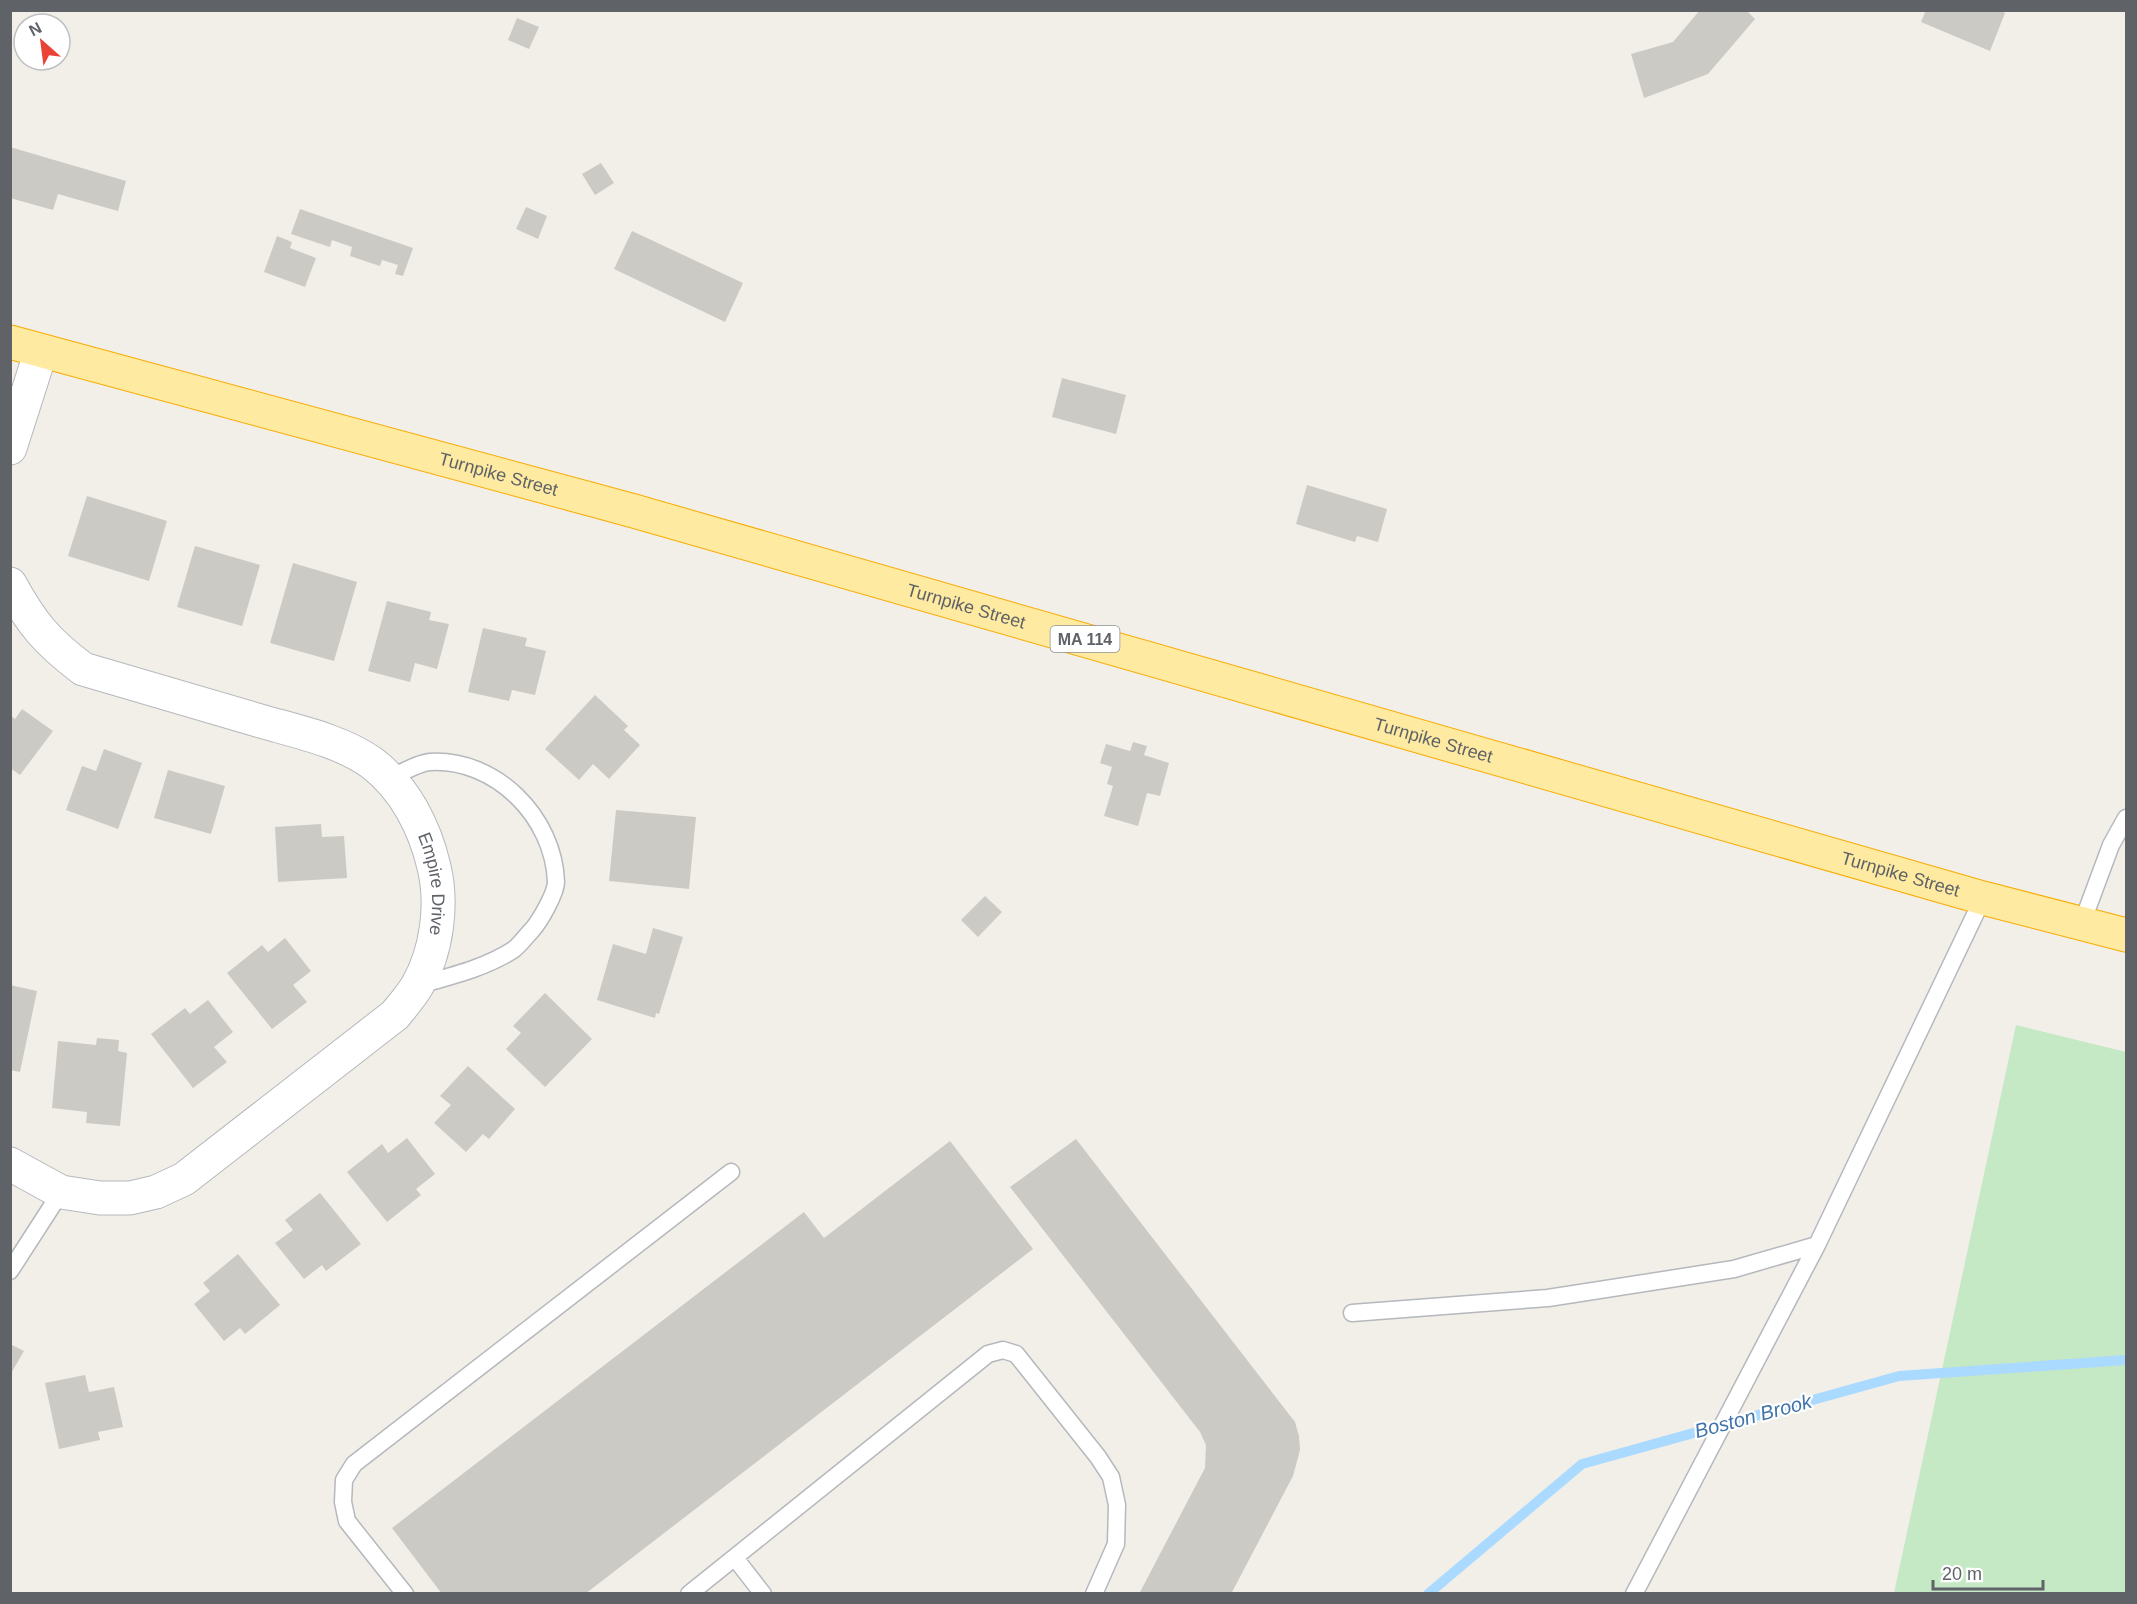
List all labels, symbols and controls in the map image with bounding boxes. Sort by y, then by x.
north arrow [12,12,72,72]
text: N [26,19,44,39]
street label: Turnpike Street [437,449,560,500]
street label: Turnpike Street [904,580,1028,633]
road number: MA 114 [1050,626,1120,652]
street label: Turnpike Street [1372,714,1495,767]
street label: Empire Drive [414,830,448,937]
street label: Turnpike Street [1839,848,1962,901]
water label: Boston Brook [1692,1390,1815,1442]
scale bar [1933,1553,2042,1591]
text: 20 m [1942,1564,1982,1584]

